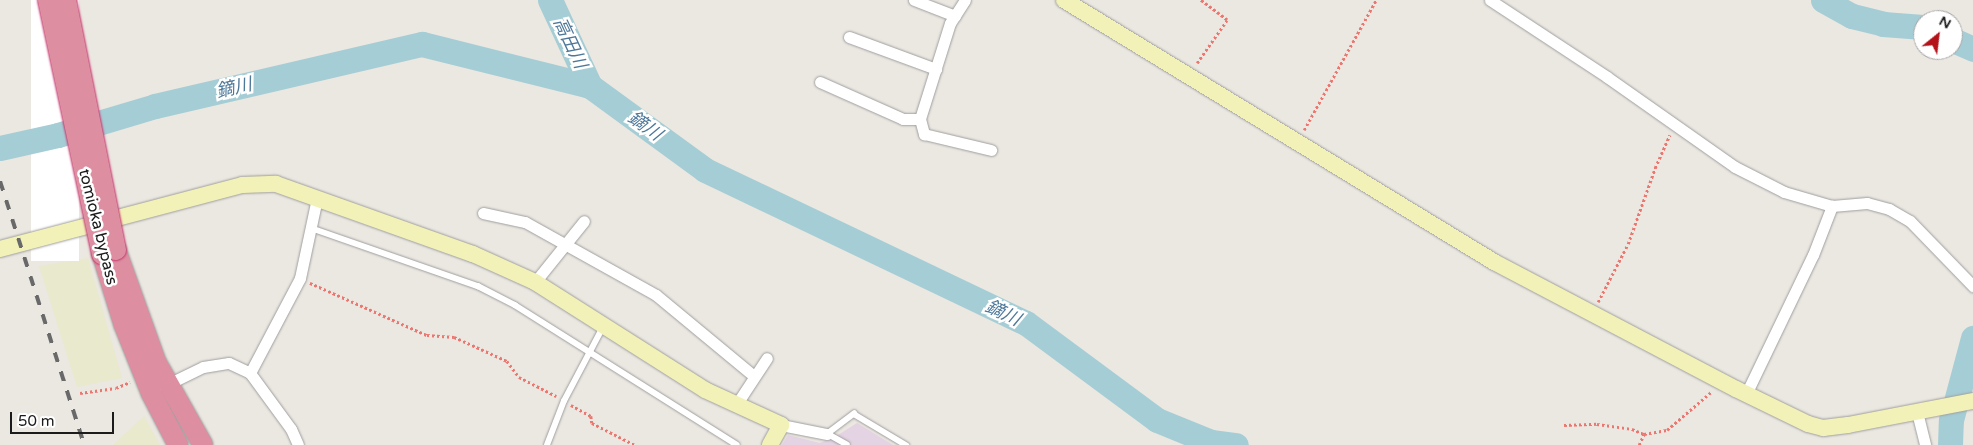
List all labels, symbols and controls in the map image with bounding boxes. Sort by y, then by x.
north arrow [1913,10,1963,60]
text: N [1936,12,1954,32]
water label: 高田川 [549,14,591,72]
water label: 鏑川 [214,73,254,103]
water label: 鏑川 [624,107,666,145]
street label: tomioka bypass [74,167,122,287]
water label: 鏑川 [982,295,1024,331]
scale bar [12,402,116,434]
text: 50 m [18,412,55,430]

